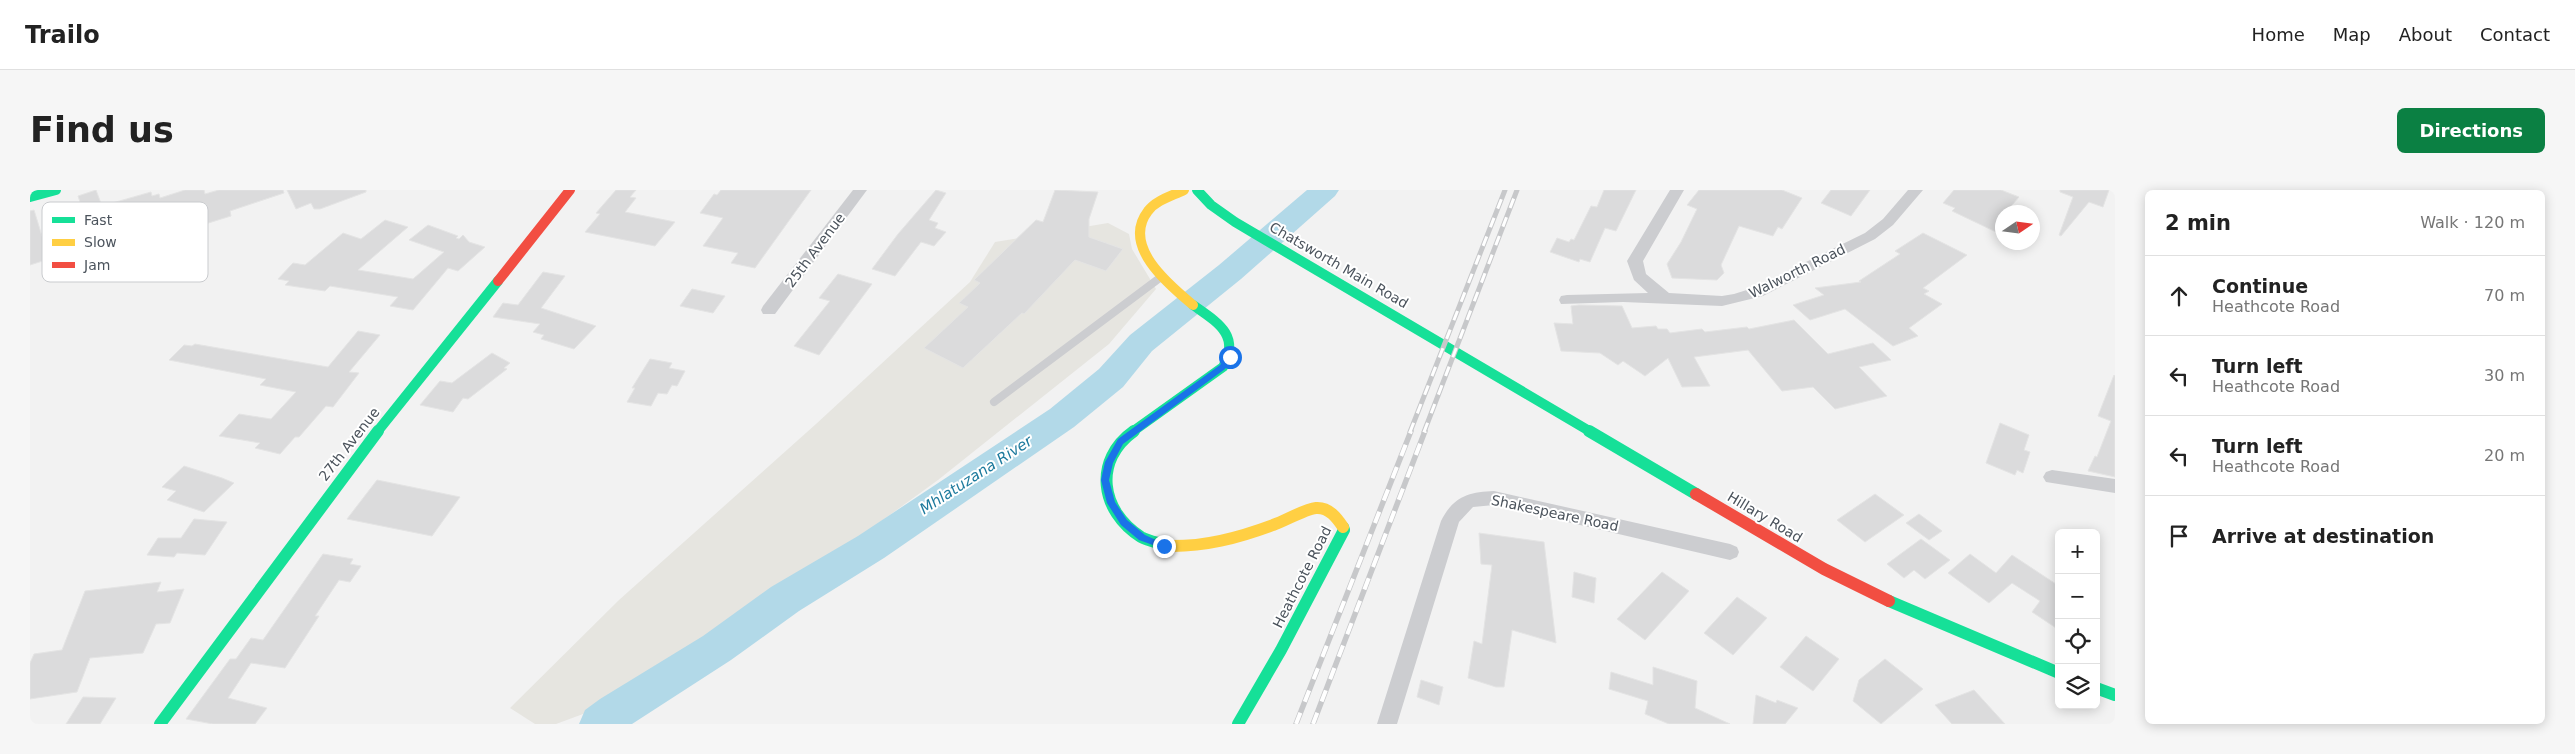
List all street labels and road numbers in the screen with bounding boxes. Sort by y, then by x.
street label: 25th Avenue [782,210,848,290]
street label: Chatsworth Main Road [1267,219,1411,311]
street label: Walworth Road [1746,241,1848,301]
street label: 27th Avenue [315,404,383,484]
street label: Hillary Road [1725,488,1805,546]
street label: Shakespeare Road [1490,492,1620,534]
street label: Heathcote Road [1269,523,1335,631]

